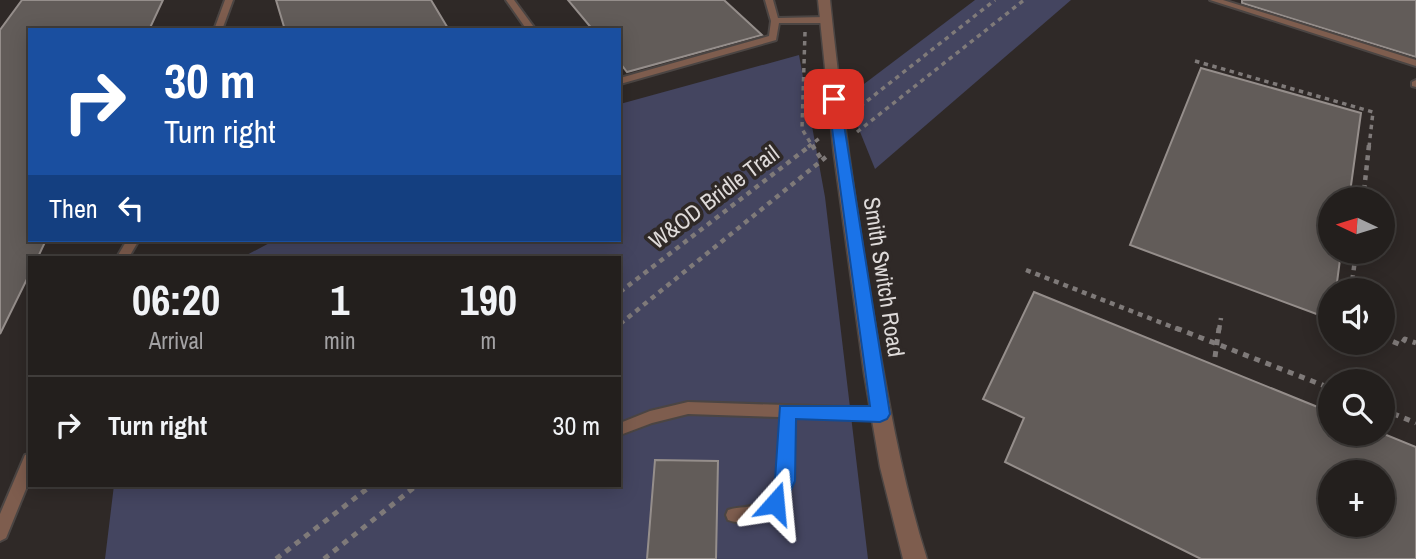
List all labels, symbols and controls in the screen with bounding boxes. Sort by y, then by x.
text: 30 m [164,47,256,113]
icon: right [49,56,140,147]
pin [804,69,864,129]
icon: arrive [815,80,853,118]
text: Turn right [164,110,276,153]
street label: W&OD Bridle Trail [642,138,785,256]
north arrow [1318,187,1395,264]
map controls [1318,187,1395,537]
icon: left [112,189,150,227]
text: Then [49,191,98,226]
street label: Smith Switch Road [857,195,912,359]
text: 06:20 [132,272,220,328]
text: 1 [330,272,349,328]
text: 190 [460,272,517,328]
button: sound [1318,278,1395,355]
text: Arrival [149,325,203,356]
text: min [324,325,356,356]
text: m [480,325,496,356]
button: search [1318,369,1395,446]
icon: right [49,406,87,444]
text: Turn right [108,408,207,443]
text: 30 m [553,408,600,443]
button: + [1318,460,1395,537]
position arrow [738,466,812,540]

